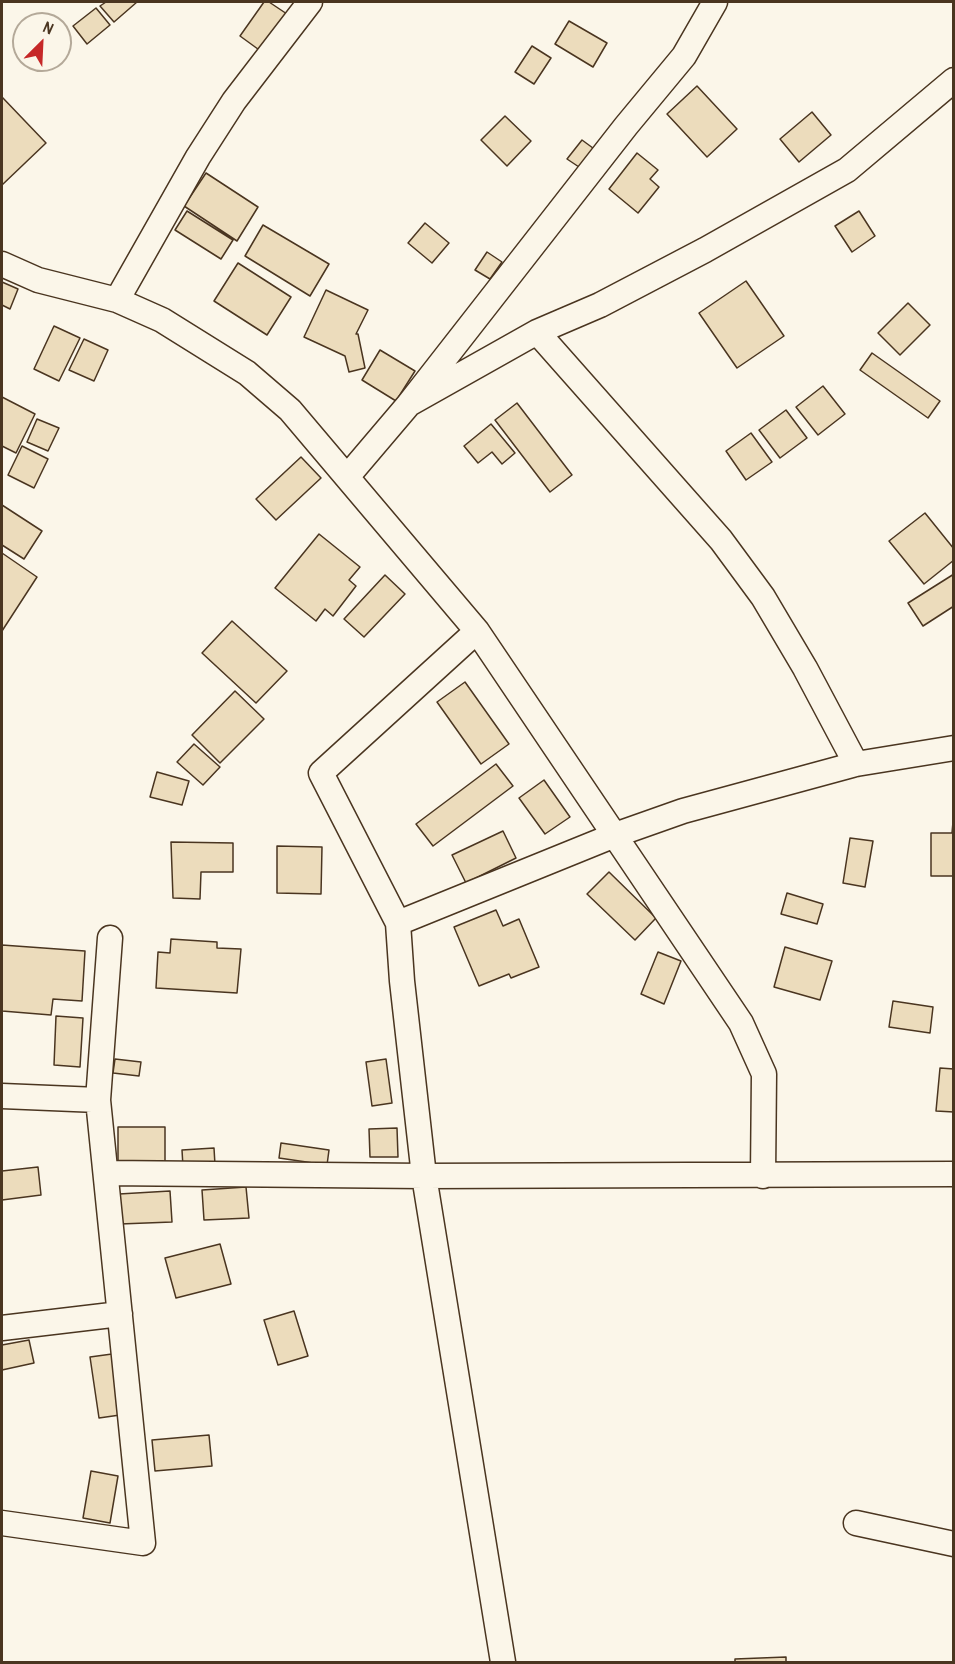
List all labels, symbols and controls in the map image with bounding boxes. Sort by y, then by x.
north arrow [12,12,72,72]
text: N [40,15,57,39]

